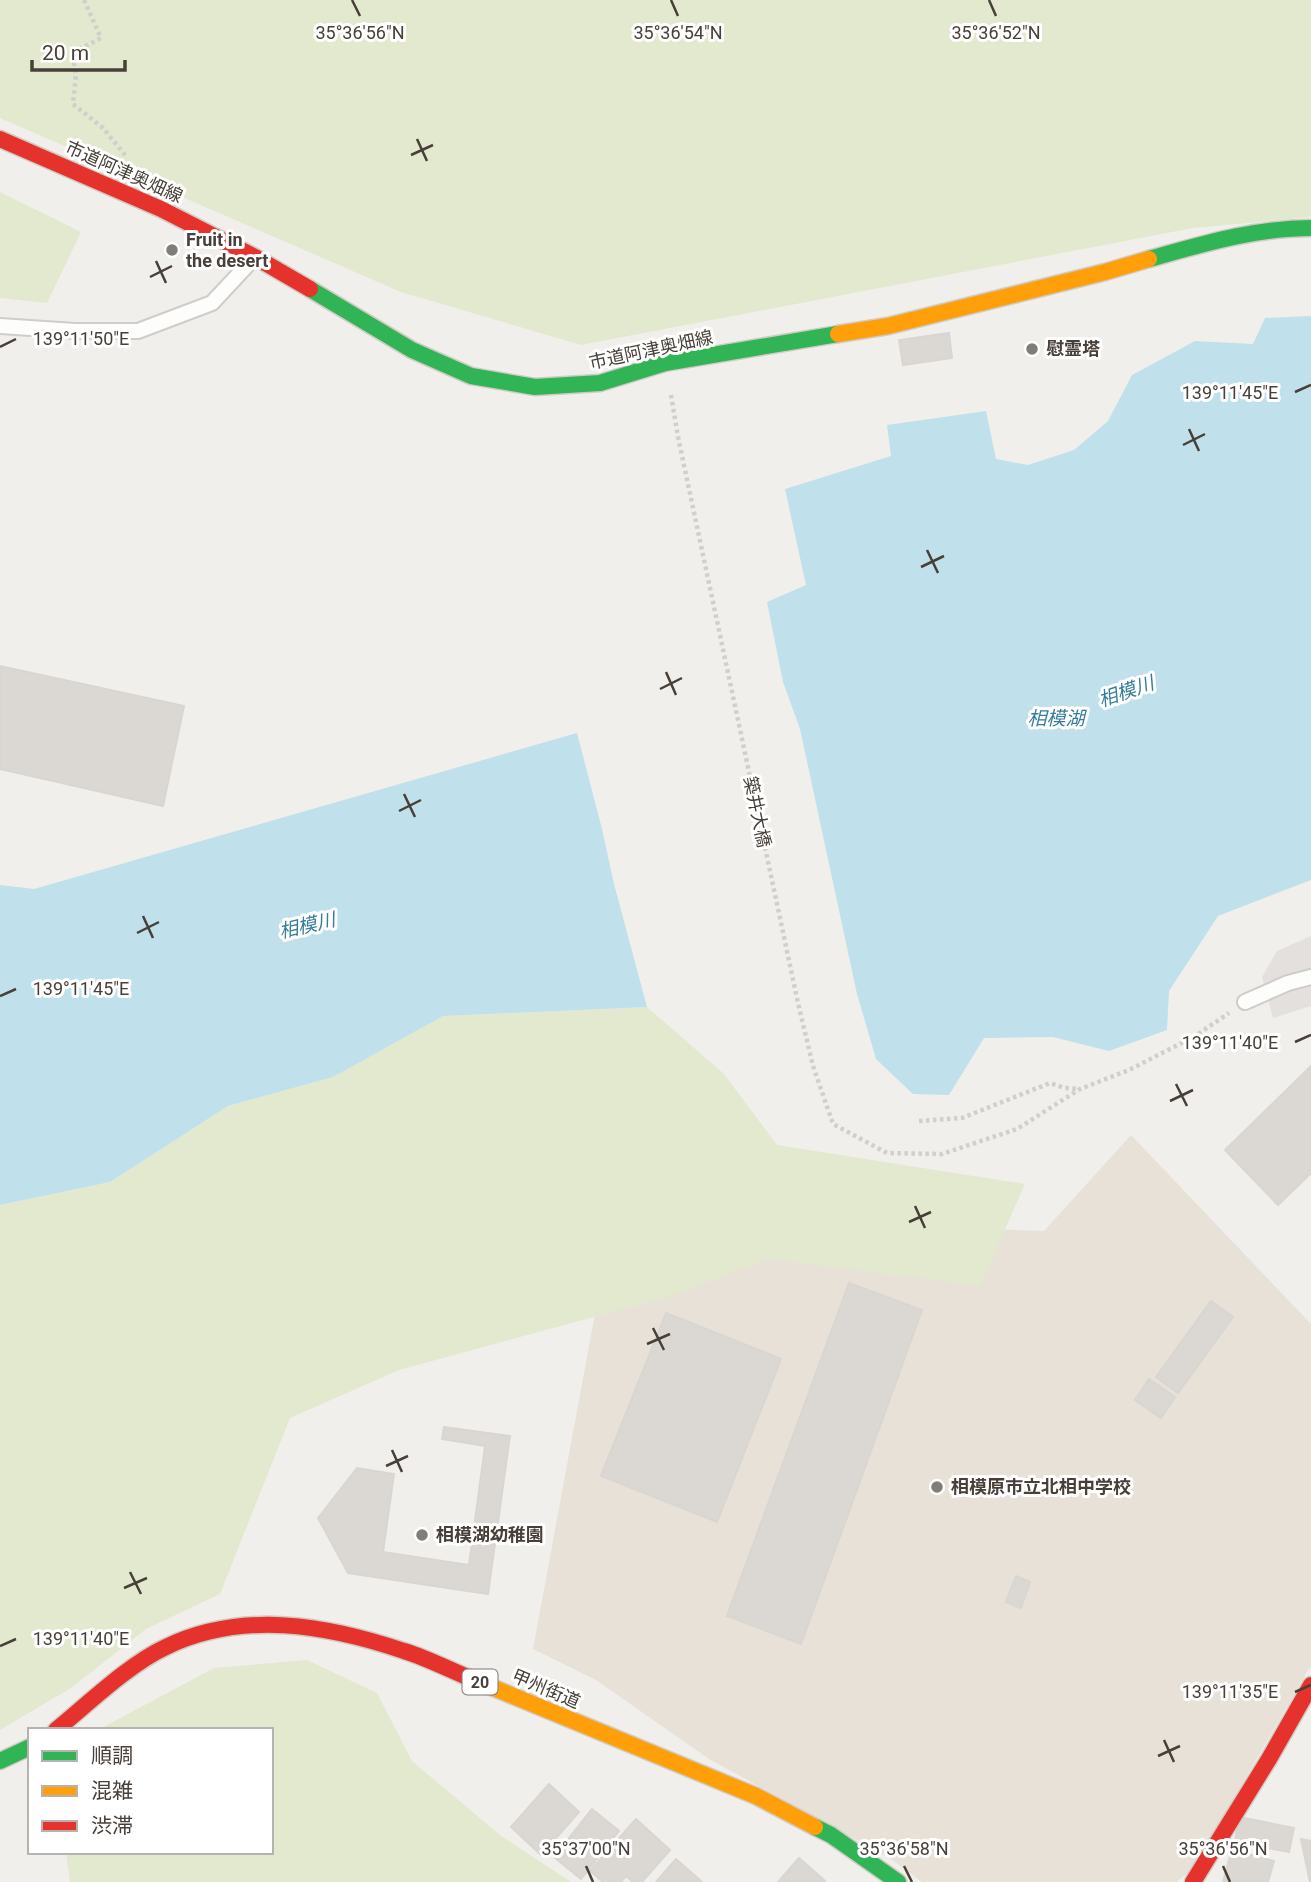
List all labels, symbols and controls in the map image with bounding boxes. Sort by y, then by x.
text: 35°36'56"N [315,22,405,43]
text: 35°36'54"N [633,22,723,43]
text: 35°36'52"N [951,22,1041,43]
scale bar [32,28,124,72]
text: 20 m [42,41,89,65]
street label: 市道阿津奥畑線 [62,136,186,207]
place label: Fruit in the desert [186,229,268,271]
marker: Fruit in the desert [164,242,180,258]
street label: 市道阿津奥畑線 [587,326,715,373]
text: 139°11'50"E [33,328,129,349]
place label: 慰霊塔 [1046,338,1100,359]
marker: 慰霊塔 [1024,341,1040,357]
text: 139°11'45"E [1182,382,1278,403]
water label: 相模川 [1095,671,1159,712]
water label: 相模湖 [1027,707,1087,730]
street label: 築井大橋 [740,774,775,849]
water label: 相模川 [277,907,339,943]
text: 139°11'45"E [33,978,129,999]
text: 139°11'40"E [1182,1032,1278,1053]
place label: 相模原市立北相中学校 [951,1476,1131,1497]
marker: 相模原市立北相中学校 [929,1479,945,1495]
place label: 相模湖幼稚園 [436,1524,544,1545]
marker: 相模湖幼稚園 [414,1527,430,1543]
text: 139°11'40"E [33,1628,129,1649]
street label: 甲州街道 [509,1665,583,1712]
road number: 20 [462,1670,498,1694]
text: 139°11'35"E [1182,1681,1278,1702]
legend [28,1728,273,1854]
text: 順調 [91,1744,133,1768]
text: 混雑 [91,1779,133,1803]
text: 渋滞 [91,1814,133,1838]
text: 35°37'00"N [541,1838,631,1859]
text: 35°36'58"N [859,1838,949,1859]
text: 35°36'56"N [1178,1838,1268,1859]

